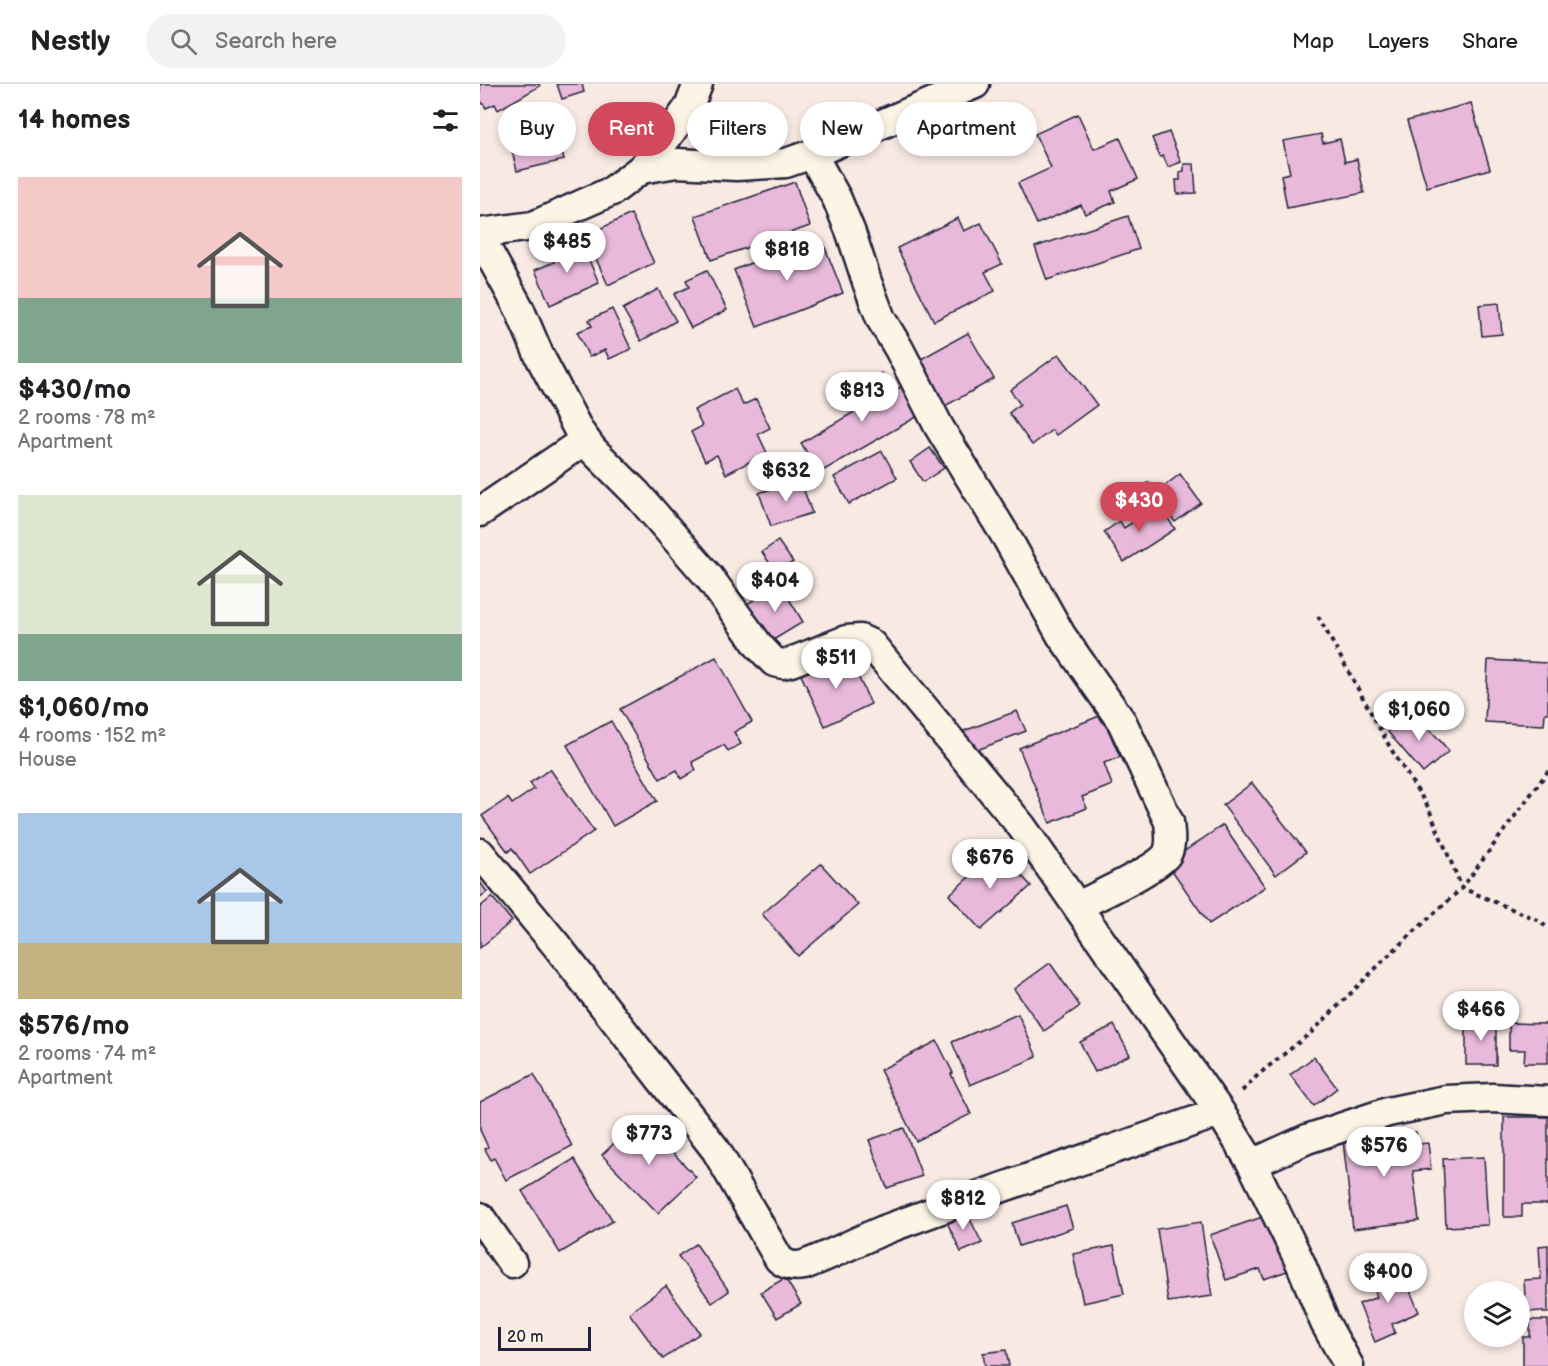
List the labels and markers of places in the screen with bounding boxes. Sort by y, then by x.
pin: $485 [531,223,603,274]
pin: $818 [751,231,823,282]
pin: $813 [826,372,898,423]
pin: $632 [750,452,822,503]
pin: $430 [1103,482,1175,533]
pin: $404 [739,562,811,613]
pin: $511 [800,639,872,690]
pin: $1,060 [1370,691,1468,742]
pin: $676 [954,839,1026,890]
pin: $466 [1445,991,1517,1042]
pin: $773 [613,1115,685,1166]
pin: $576 [1348,1127,1420,1178]
pin: $812 [927,1180,999,1231]
pin: $400 [1352,1253,1424,1304]

